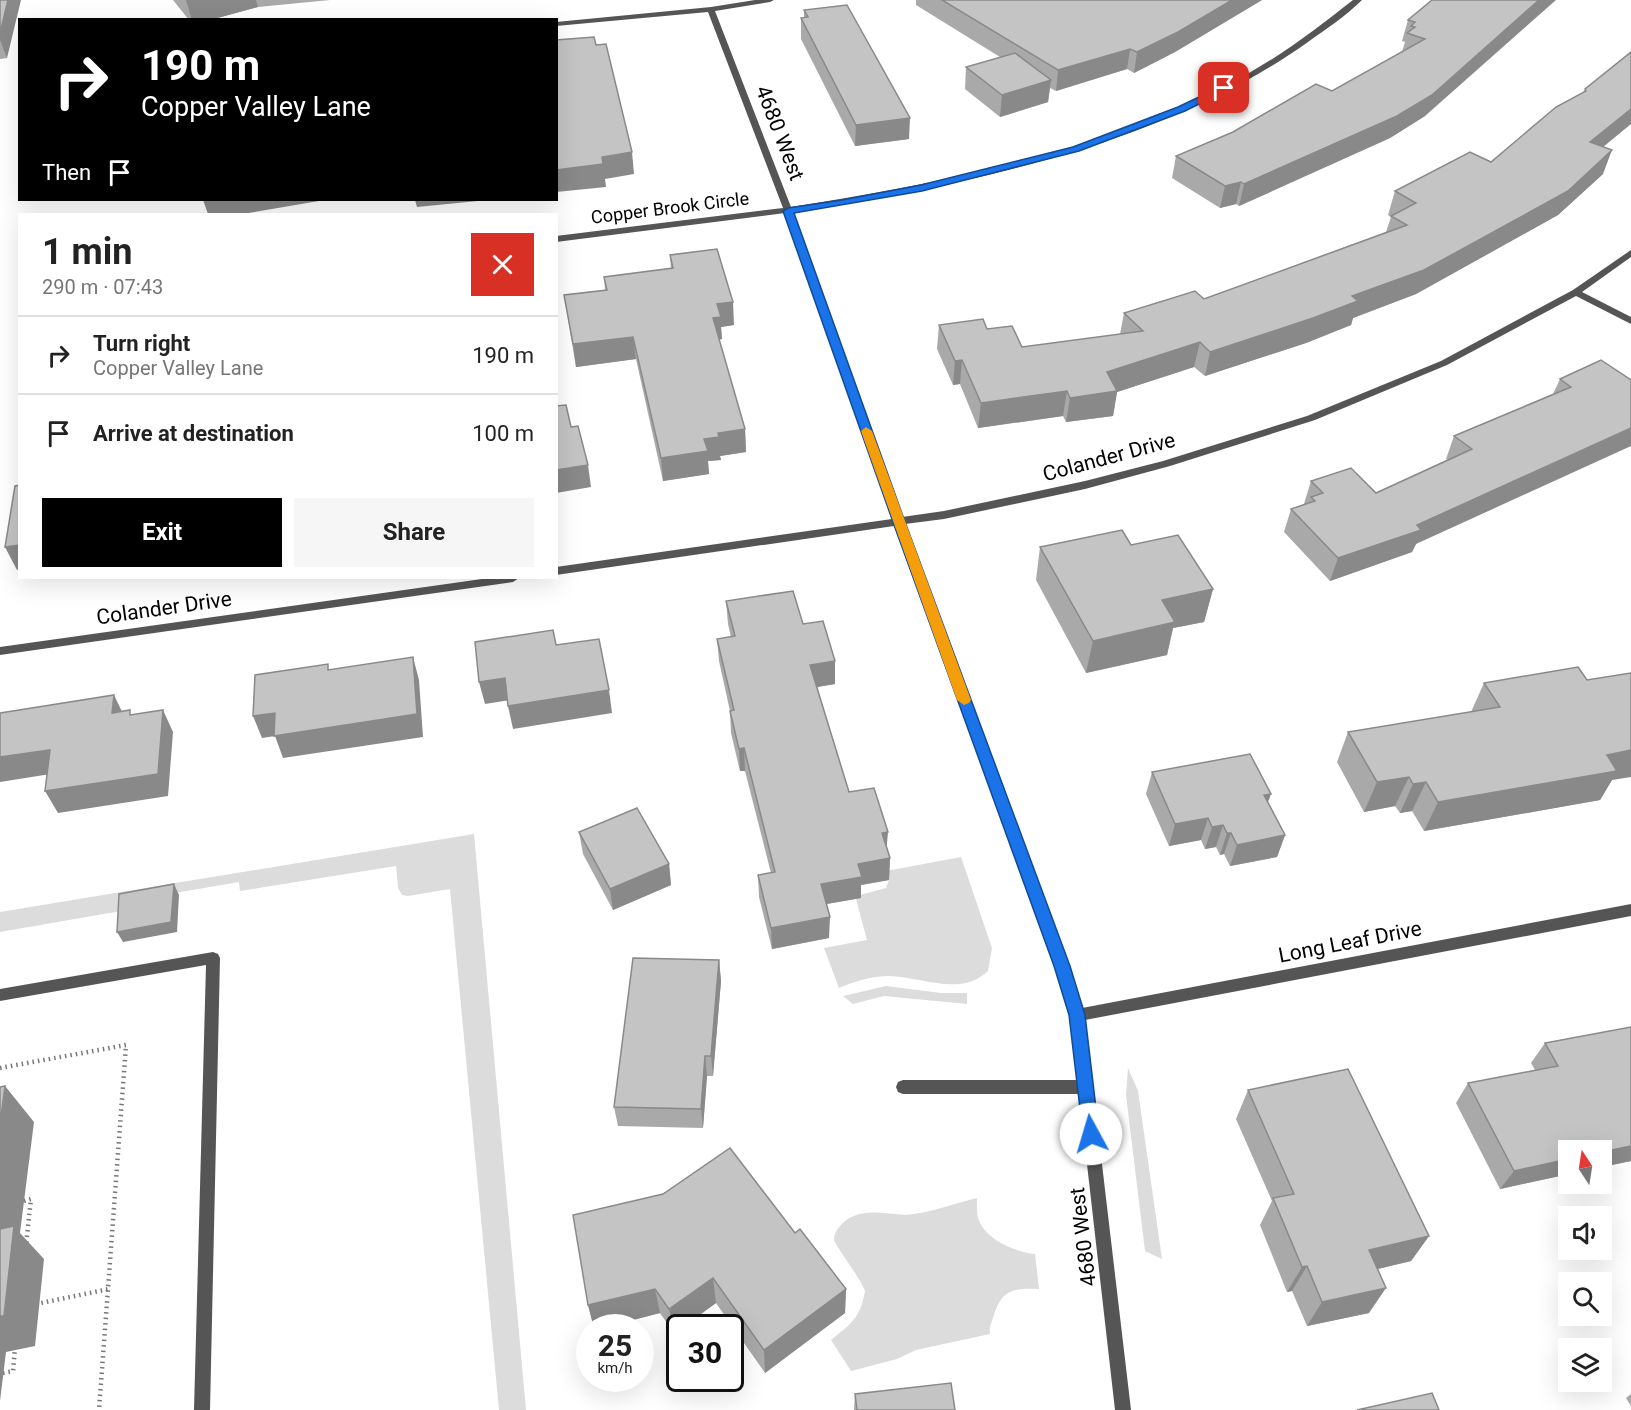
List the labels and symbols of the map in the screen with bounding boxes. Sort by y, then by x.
pin [1198,62,1249,113]
street label: 4680 West [751,82,809,184]
street label: Copper Brook Circle [590,187,750,228]
street label: Colander Drive [1040,428,1178,486]
street label: Colander Drive [95,587,233,629]
street label: Long Leaf Drive [1276,916,1424,968]
position arrow [1059,1102,1123,1166]
north arrow [1558,1140,1612,1194]
street label: 4680 West [1065,1186,1101,1288]
speed limit sign: 30 [666,1314,744,1392]

